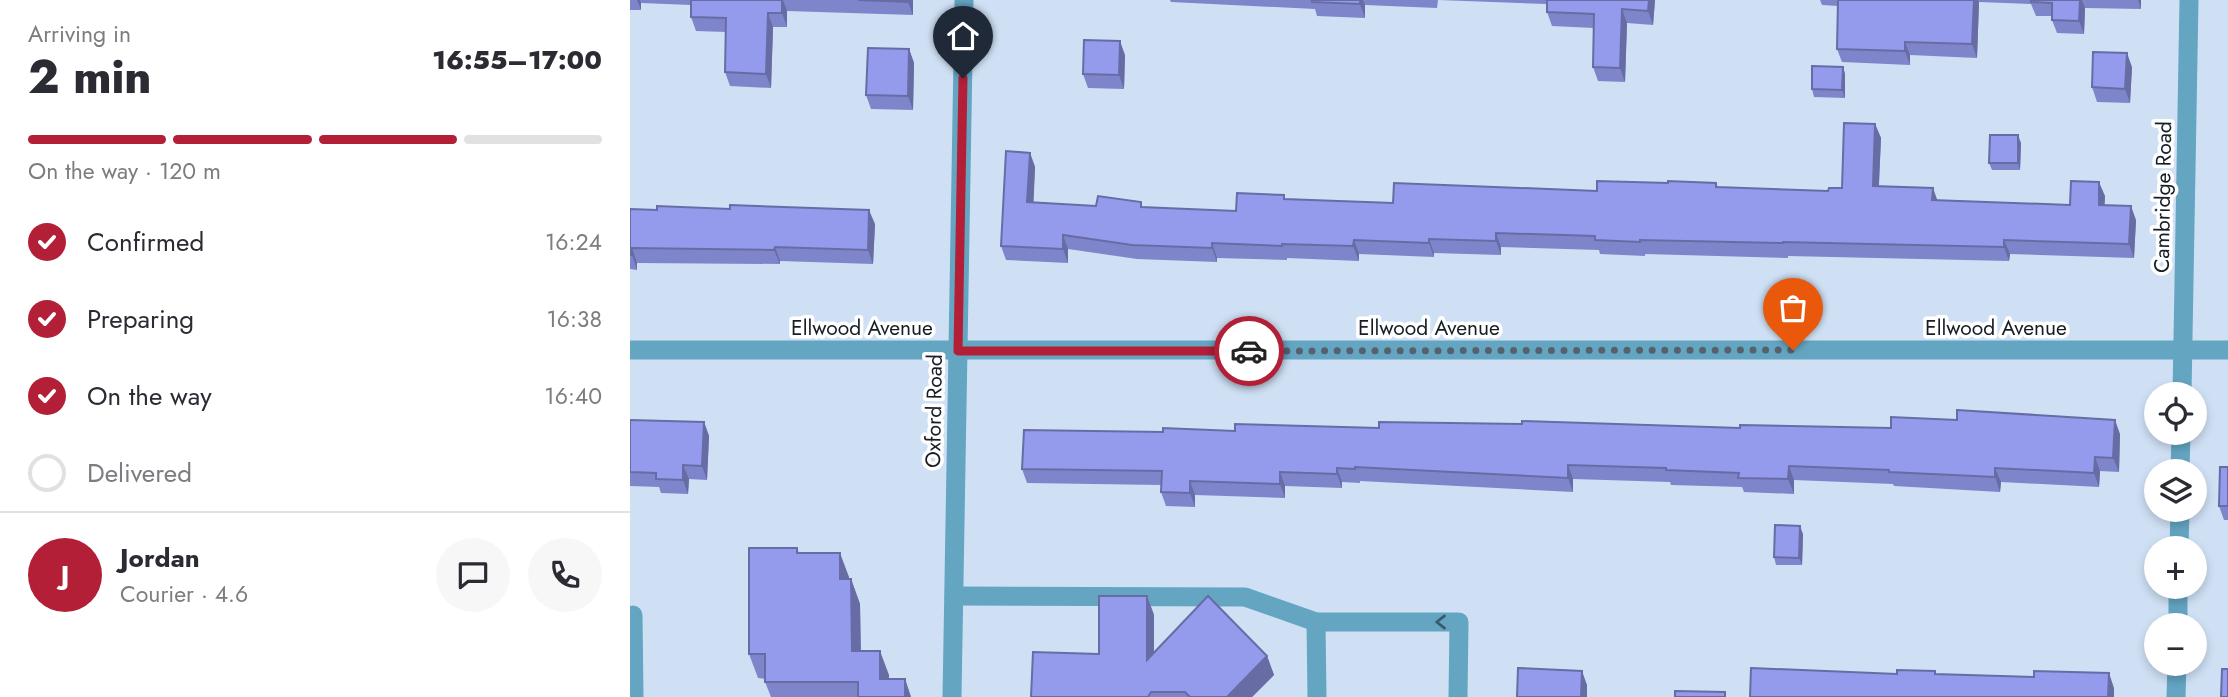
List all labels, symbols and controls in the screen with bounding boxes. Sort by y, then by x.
pin [933,6,993,78]
text: Arriving in [28,17,131,51]
icon: home [944,17,982,55]
text: 16:55–17:00 [432,41,602,79]
text: 2 min [28,44,152,110]
street label: Cambridge Road [2147,121,2179,273]
text: On the way · 120 m [28,154,221,188]
icon: check [28,223,66,261]
text: Confirmed [87,223,204,261]
text: 16:24 [545,225,602,259]
pin [1763,278,1823,350]
icon: bag [1774,289,1812,327]
icon: check [28,300,66,338]
text: Preparing [87,300,194,338]
text: 16:38 [546,302,602,336]
street label: Ellwood Avenue [791,313,933,343]
street label: Ellwood Avenue [1358,313,1500,343]
street label: Ellwood Avenue [1925,313,2067,343]
courier [1214,316,1284,386]
icon: car [1230,332,1268,370]
street label: Oxford Road [918,354,950,468]
icon: check [28,377,66,415]
text: On the way [87,377,212,415]
text: 16:40 [544,379,602,413]
map controls [2144,382,2207,676]
button: locate [2144,382,2207,445]
text: Delivered [87,454,192,492]
button: layers [2144,459,2207,522]
button: + [2144,536,2207,599]
button: chat [436,538,510,612]
button: phone [528,538,602,612]
text: Jordan [120,539,200,577]
text: J [61,556,69,594]
text: Courier · 4.6 [120,577,248,611]
button: − [2144,613,2207,676]
one-way arrow [1435,614,1446,630]

